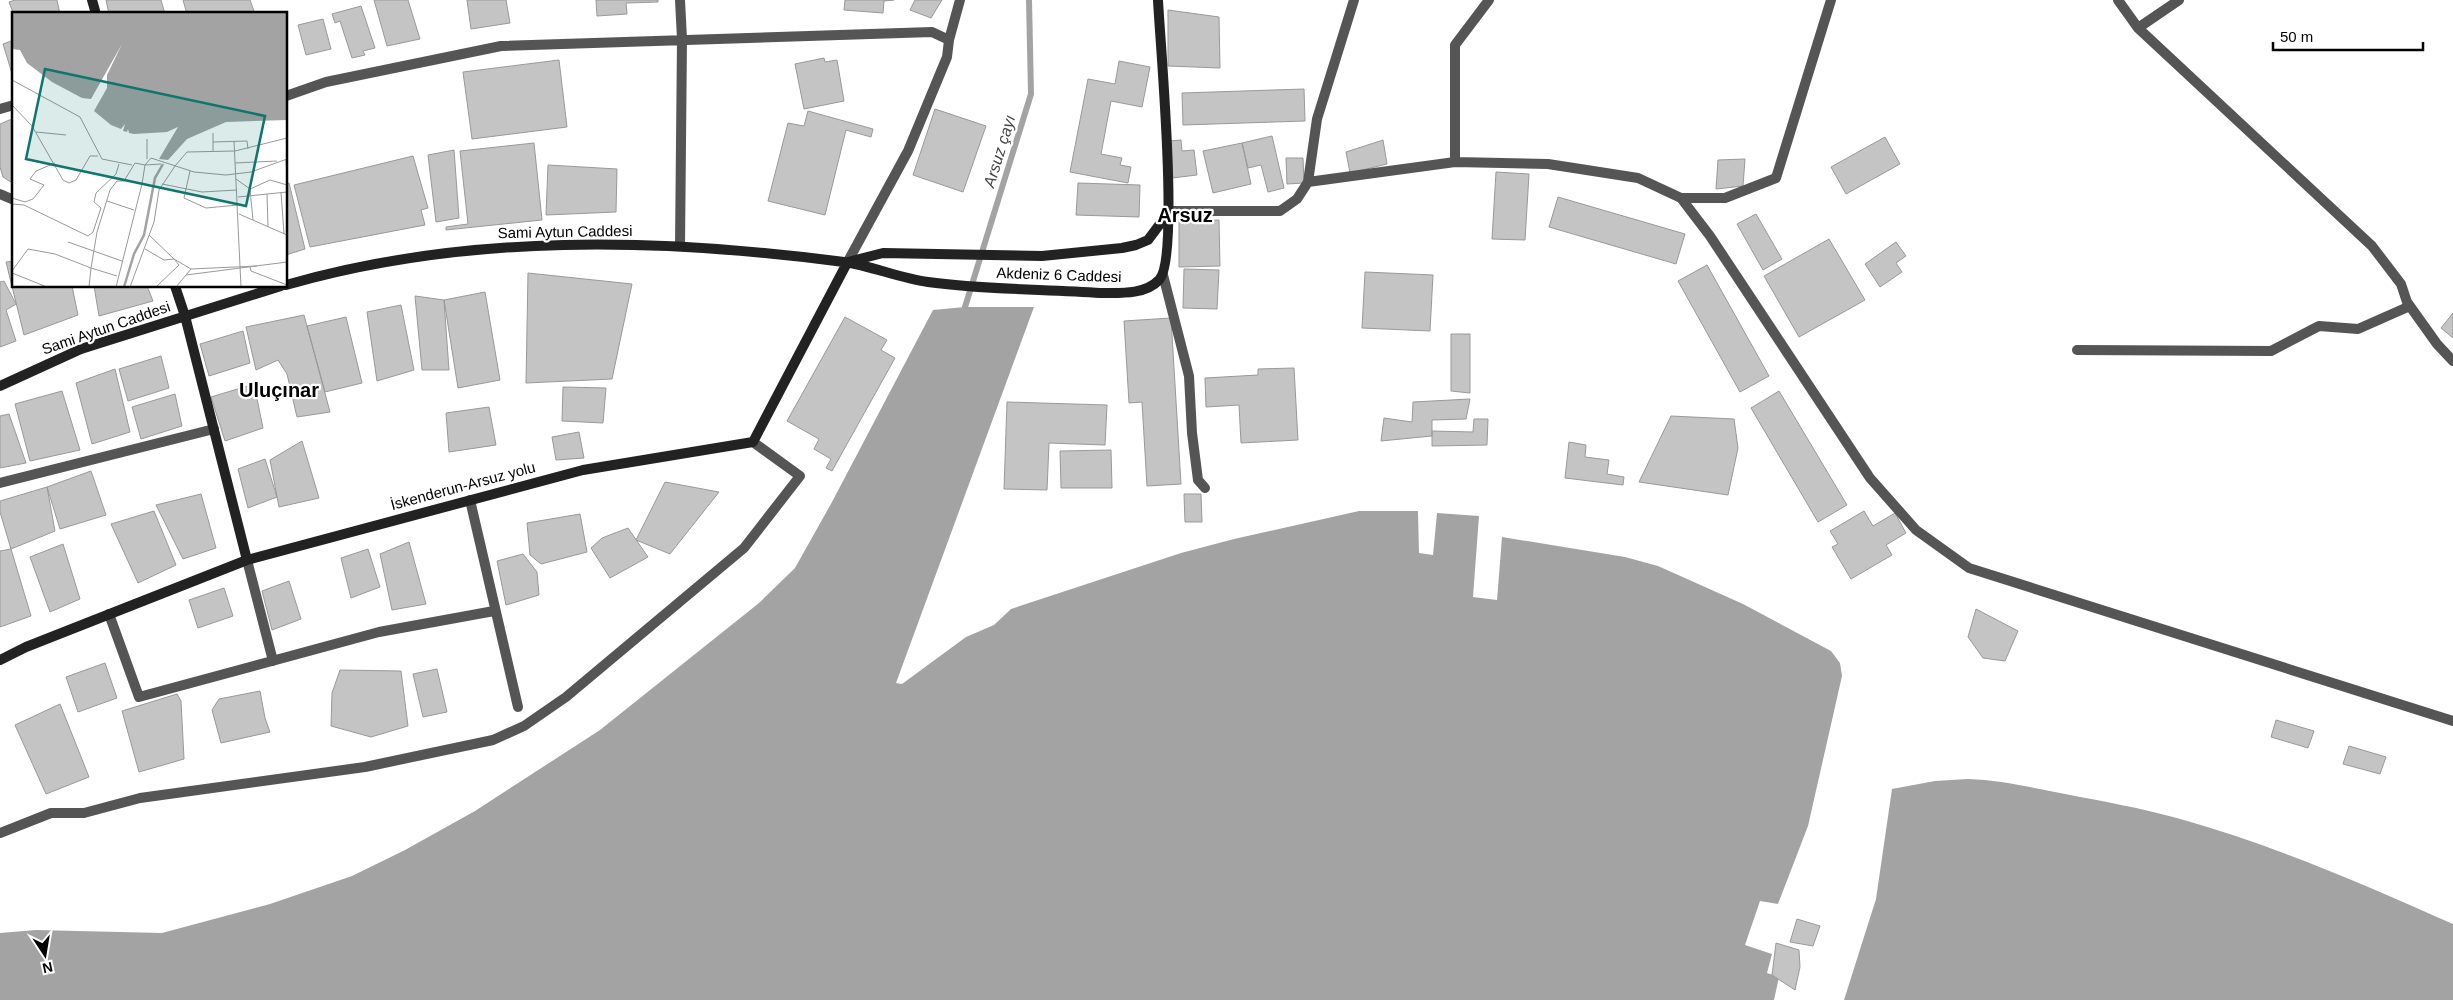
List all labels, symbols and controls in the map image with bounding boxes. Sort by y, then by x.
inset map [12,12,288,288]
scale bar [2273,20,2423,52]
text: 50 m [2280,28,2313,45]
water label: Arsuz çayı [980,113,1019,190]
district label: Arsuz [1157,204,1213,226]
street label: Sami Aytun Caddesi [497,222,633,241]
street label: Akdeniz 6 Caddesi [996,264,1122,285]
street label: Sami Aytun Caddesi [39,298,172,358]
district label: Uluçınar [239,379,319,401]
street label: İskenderun-Arsuz yolu [389,458,537,513]
north arrow [20,930,70,980]
text: N [41,959,54,977]

